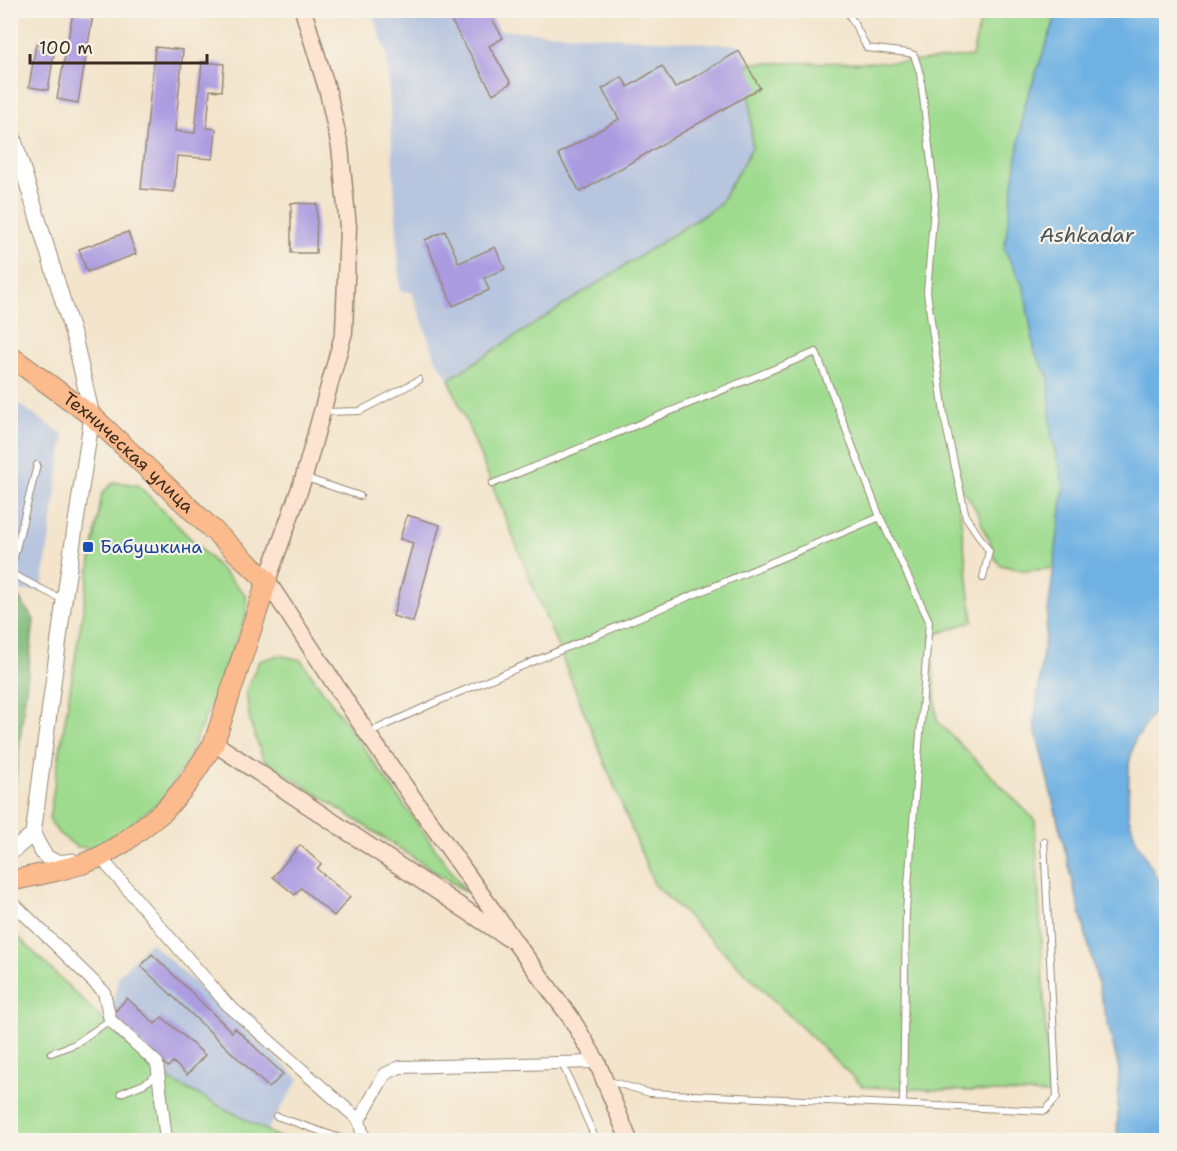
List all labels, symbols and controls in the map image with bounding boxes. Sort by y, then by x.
scale bar [30,27,207,65]
text: 100 m [39,36,93,60]
water label: Ashkadar [1040,222,1135,248]
street label: Техническая улица [58,387,199,518]
place label: Бабушкина [100,535,202,559]
marker: Бабушкина [81,540,95,554]

